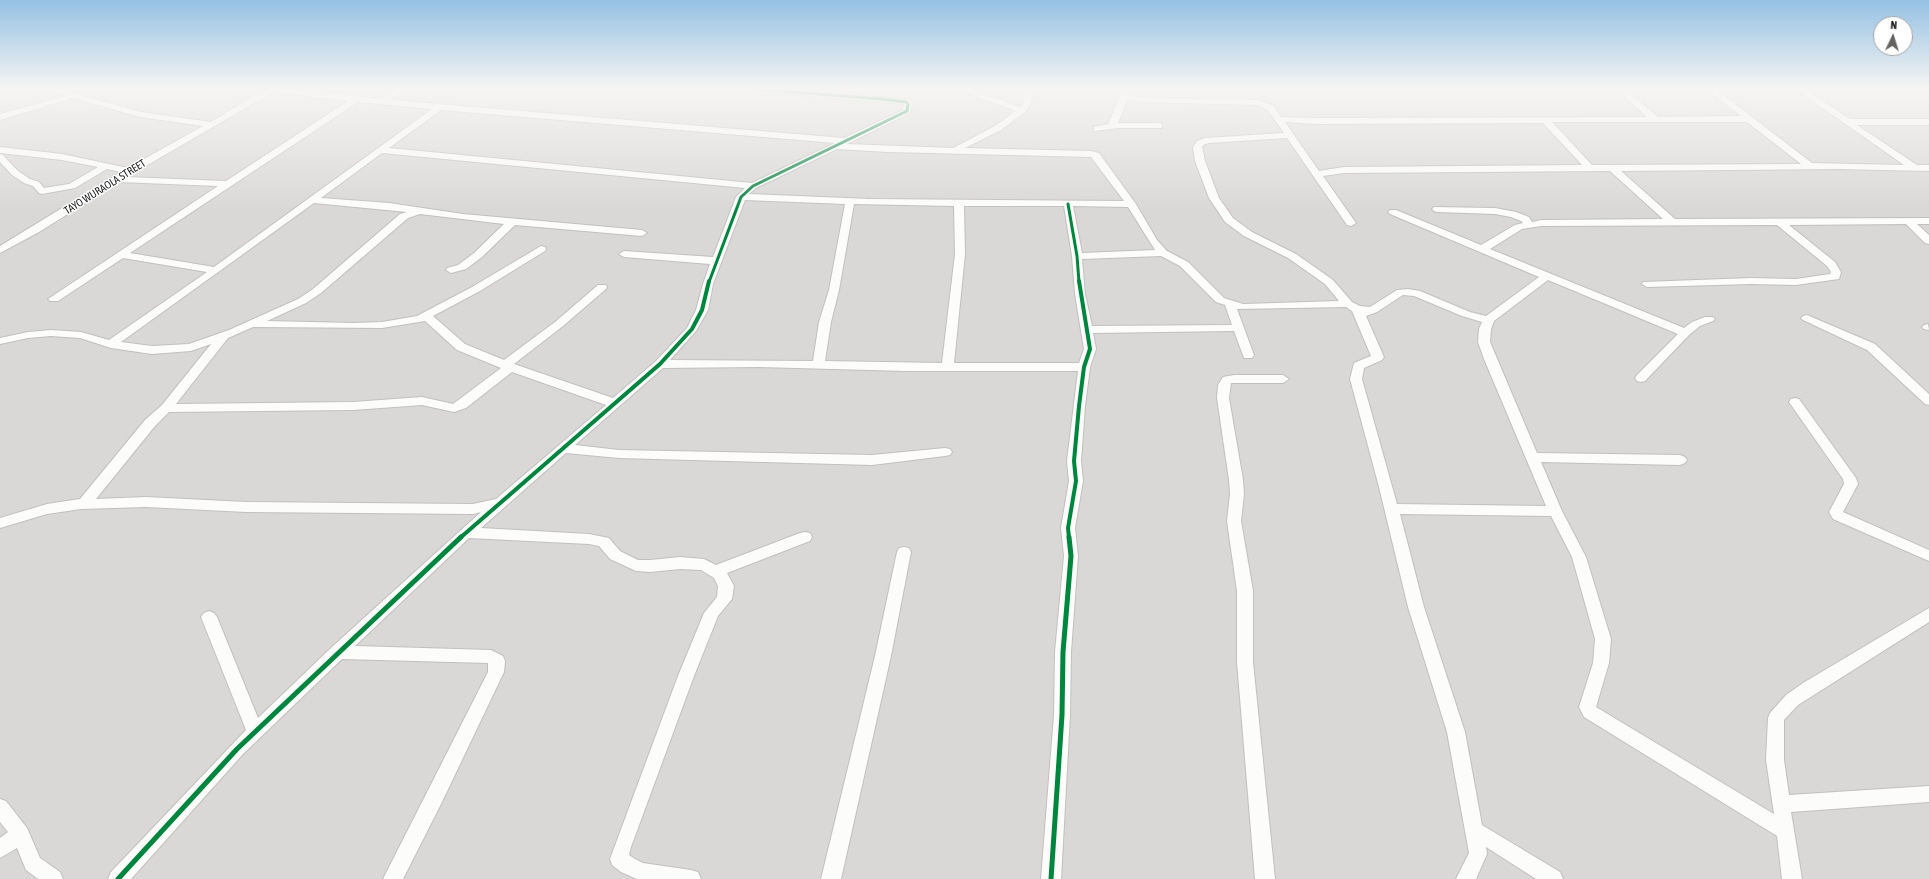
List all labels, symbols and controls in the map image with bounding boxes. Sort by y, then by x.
north arrow [1873,16,1913,56]
text: N [1890,19,1897,31]
street label: TAYO WURAOLA STREET [62,157,148,217]

